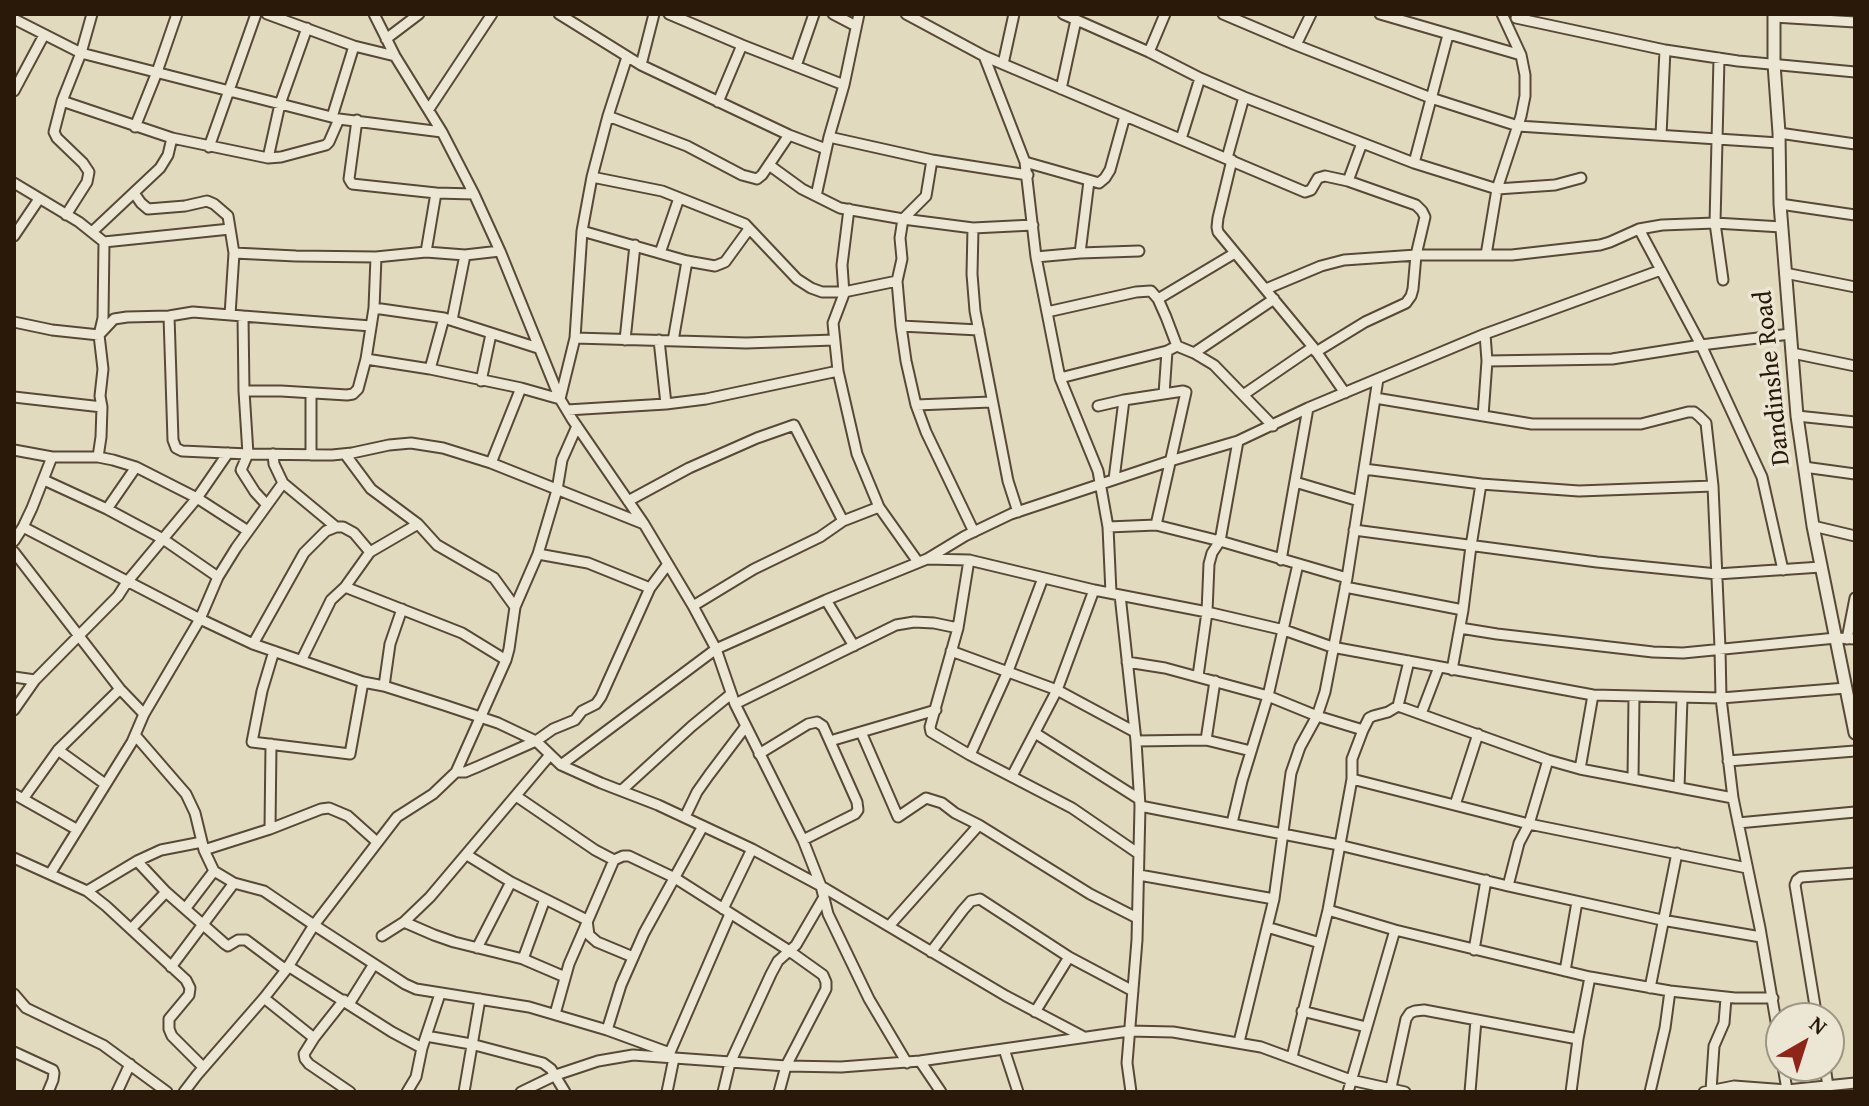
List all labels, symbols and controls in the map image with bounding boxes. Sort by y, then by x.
street label: Dandinshe Road [1748,289,1798,467]
north arrow [1765,1002,1845,1082]
text: N [1803,1008,1835,1042]

